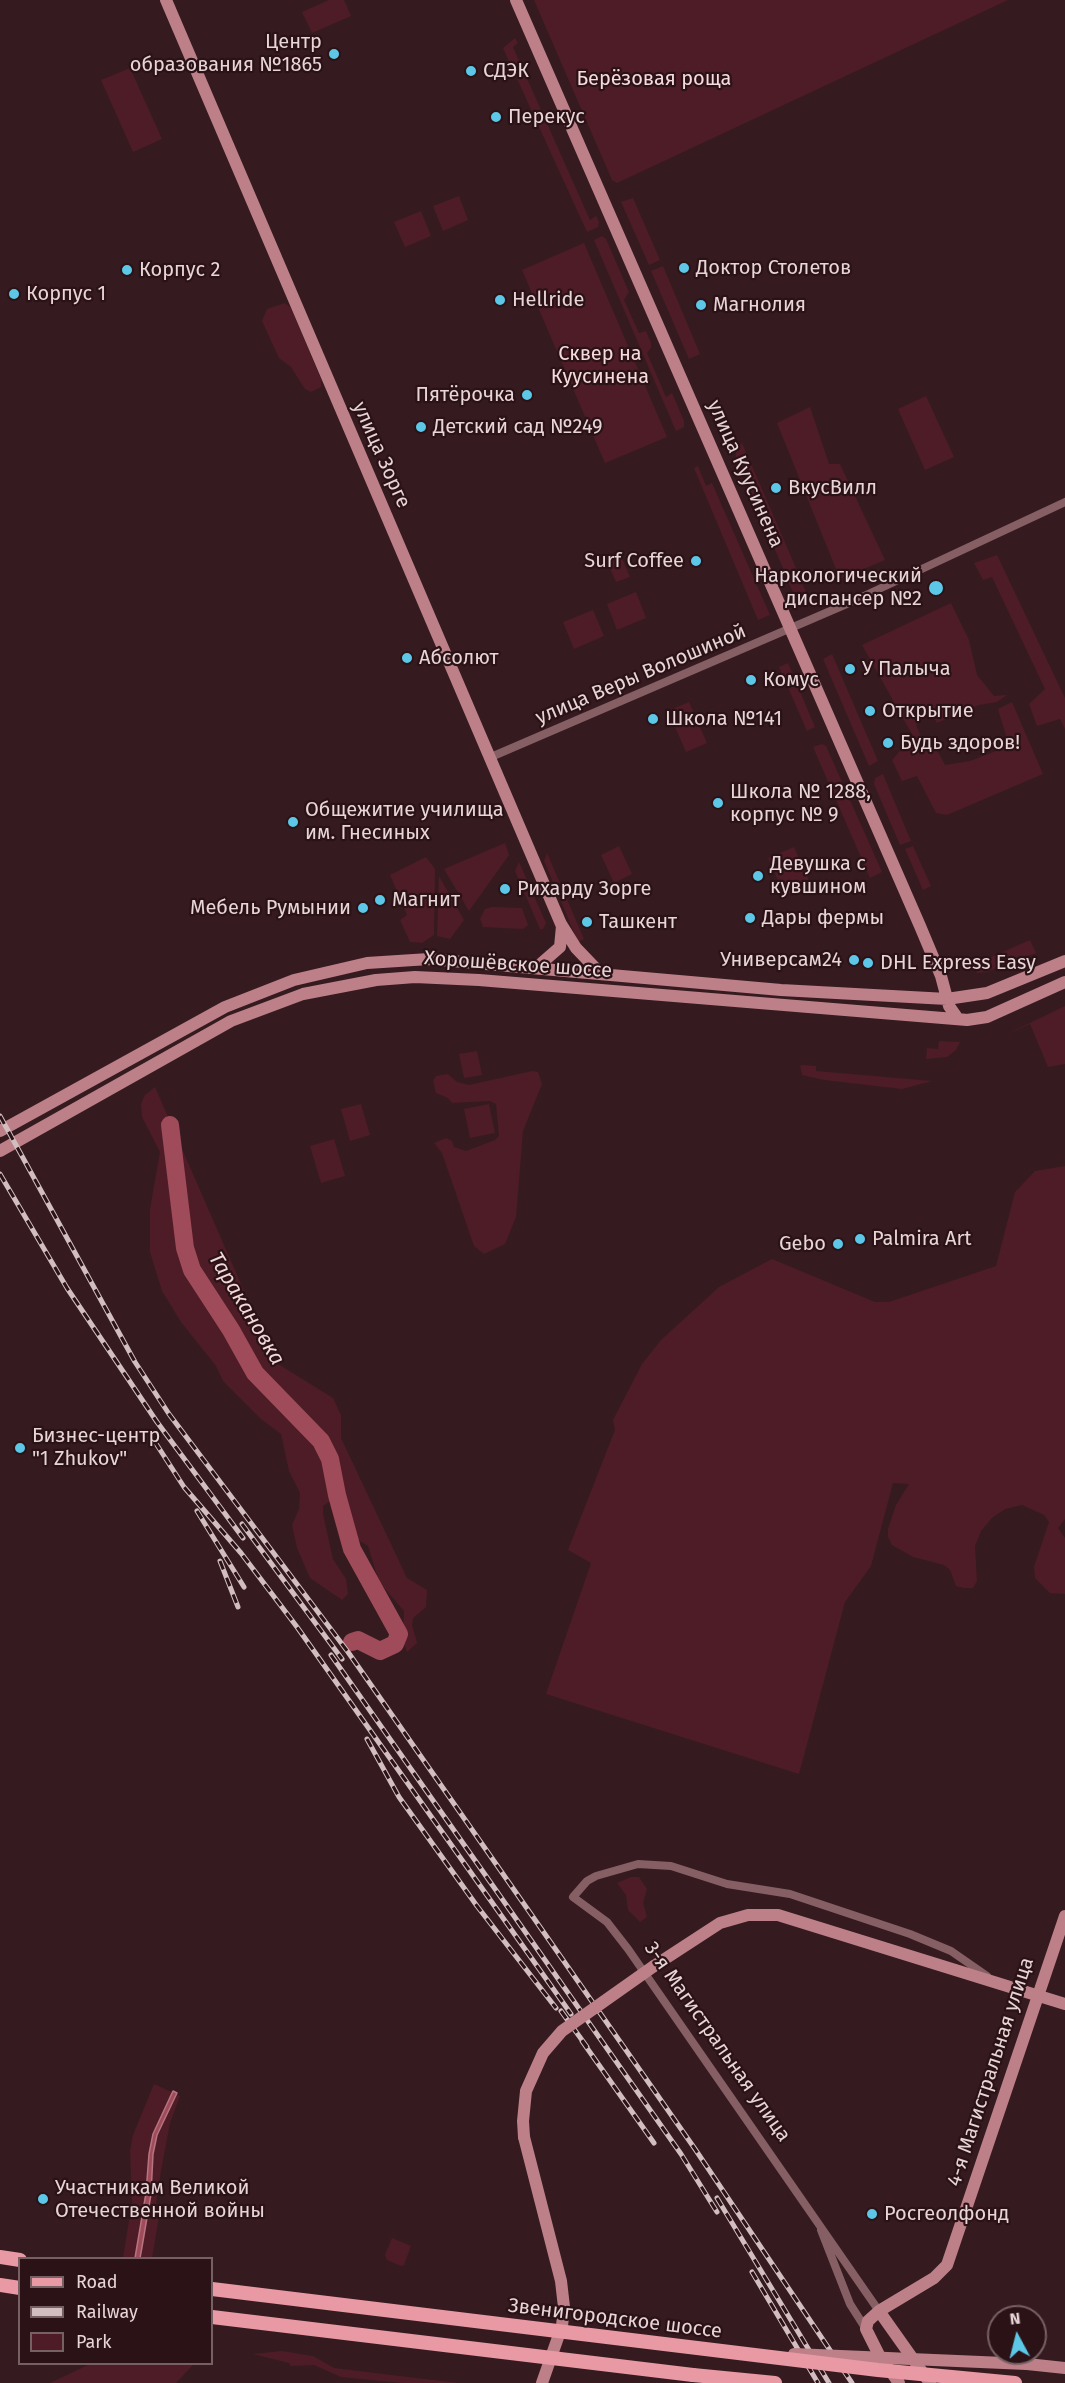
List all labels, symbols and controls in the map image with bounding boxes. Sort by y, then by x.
place label: Центр образования №1865 [130,30,322,77]
marker: Центр образования №1865 [327,47,341,61]
place label: СДЭК [483,59,529,83]
marker: СДЭК [464,64,478,78]
park label: Берёзовая роща [577,67,731,91]
place label: Перекус [508,105,585,129]
marker: Перекус [489,110,503,124]
place label: Доктор Столетов [696,256,851,280]
place label: Корпус 2 [139,258,220,282]
marker: Доктор Столетов [677,261,691,275]
marker: Корпус 2 [120,263,134,277]
place label: Корпус 1 [26,282,106,306]
marker: Корпус 1 [7,287,21,301]
place label: Hellride [512,288,584,312]
marker: Hellride [493,293,507,307]
place label: Магнолия [713,293,806,317]
marker: Магнолия [694,298,708,312]
park label: Сквер на Куусинена [551,342,649,389]
place label: Пятёрочка [416,383,515,407]
marker: Пятёрочка [520,388,534,402]
street label: улица Куусинена [702,396,788,552]
street label: улица Зорге [347,398,415,512]
place label: Детский сад №249 [433,415,603,439]
marker: Детский сад №249 [414,420,428,434]
place label: ВкусВилл [788,476,877,500]
marker: ВкусВилл [769,481,783,495]
place label: Surf Coffee [584,549,684,573]
marker: Surf Coffee [689,554,703,568]
place label: Наркологический диспансер №2 [754,564,922,611]
marker: Наркологический диспансер №2 [927,579,945,597]
street label: улица Веры Волошиной [532,620,750,730]
place label: Абсолют [419,646,498,670]
marker: Абсолют [400,651,414,665]
place label: У Палыча [862,657,951,681]
marker: У Палыча [843,662,857,676]
place label: Комус [763,668,819,692]
marker: Комус [744,673,758,687]
place label: Открытие [882,699,974,723]
marker: Открытие [863,704,877,718]
place label: Школа №141 [665,707,782,731]
marker: Школа №141 [646,712,660,726]
place label: Будь здоров! [900,731,1020,755]
marker: Будь здоров! [881,736,895,750]
place label: Школа № 1288, корпус № 9 [730,780,871,827]
marker: Школа № 1288, корпус № 9 [711,796,725,810]
place label: Общежитие училища им. Гнесиных [305,798,504,845]
marker: Общежитие училища им. Гнесиных [286,815,300,829]
place label: Девушка с кувшином [770,852,866,899]
marker: Девушка с кувшином [751,869,765,883]
place label: Рихарду Зорге [517,877,651,901]
marker: Рихарду Зорге [498,882,512,896]
place label: Магнит [392,888,460,912]
marker: Магнит [373,893,387,907]
place label: Мебель Румынии [190,896,351,920]
marker: Мебель Румынии [356,901,370,915]
place label: Дары фермы [762,906,884,930]
place label: Ташкент [599,910,677,934]
marker: Дары фермы [743,911,757,925]
marker: Ташкент [580,915,594,929]
street label: Хорошёвское шоссе [423,946,613,984]
place label: Универсам24 [720,948,842,972]
place label: DHL Express Easy [880,951,1036,975]
marker: Универсам24 [847,953,861,967]
marker: DHL Express Easy [861,956,875,970]
place label: Palmira Art [872,1227,971,1251]
place label: Gebo [779,1232,826,1256]
marker: Palmira Art [853,1232,867,1246]
marker: Gebo [831,1237,845,1251]
water label: Таракановка [202,1248,290,1370]
place label: Бизнес-центр "1 Zhukov" [32,1424,160,1471]
marker: Бизнес-центр "1 Zhukov" [13,1441,27,1455]
street label: 3-я Магистральная улица [639,1937,795,2147]
street label: 4-я Магистральная улица [943,1954,1039,2190]
place label: Участникам Великой Отечественной войны [55,2176,265,2223]
marker: Участникам Великой Отечественной войны [36,2192,50,2206]
place label: Росгеолфонд [884,2202,1009,2226]
marker: Росгеолфонд [865,2207,879,2221]
legend [18,2257,213,2365]
text: Road [76,2271,118,2293]
street label: Звенигородское шоссе [507,2294,723,2344]
text: Railway [76,2301,138,2323]
north arrow [987,2305,1047,2365]
text: N [1009,2309,1021,2329]
text: Park [76,2331,111,2353]

